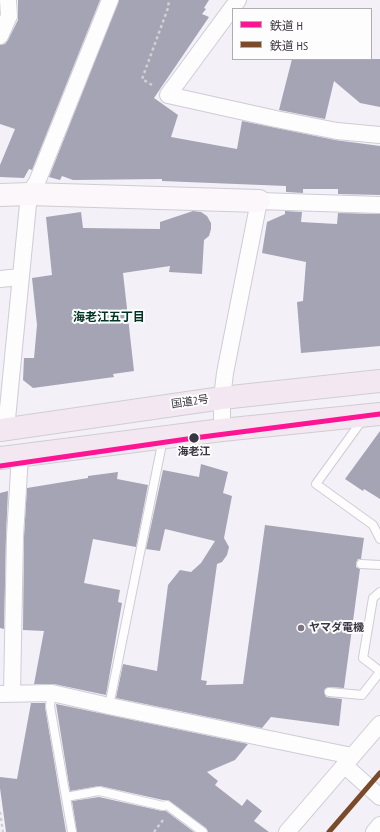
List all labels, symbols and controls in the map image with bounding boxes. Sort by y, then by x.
legend [232,8,372,60]
text: 鉄道 H [270,18,303,33]
text: 鉄道 HS [270,38,308,53]
district label: 海老江五丁目 [73,311,145,325]
street label: 国道2号 [170,393,210,411]
marker: 海老江 [187,431,201,445]
place label: 海老江 [178,445,210,459]
place label: ヤマダ電機 [309,621,364,635]
marker: ヤマダ電機 [296,623,306,633]

